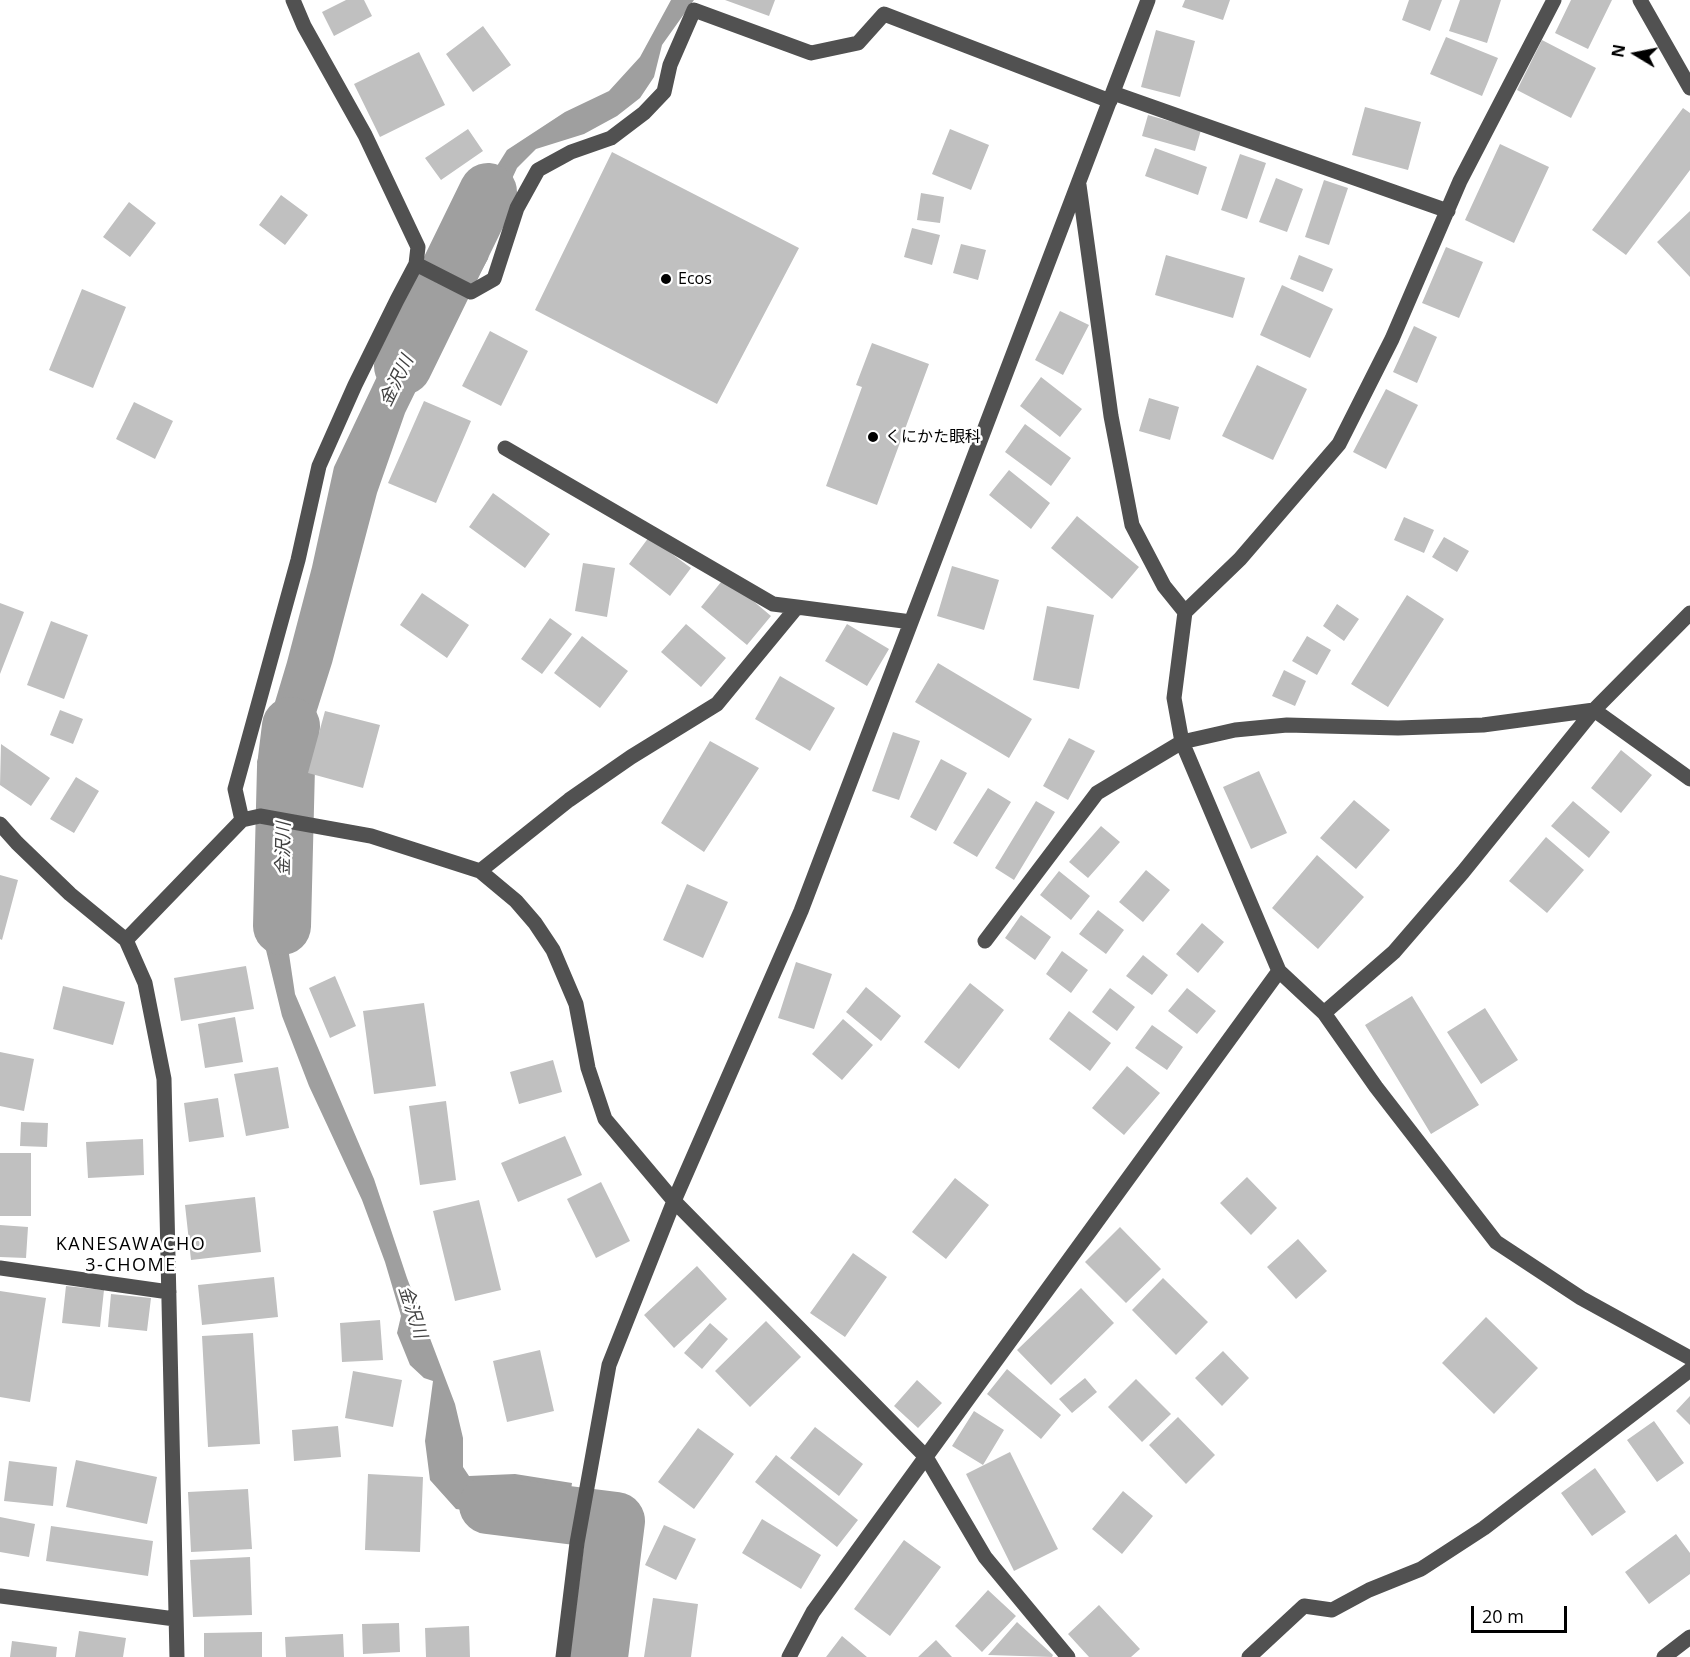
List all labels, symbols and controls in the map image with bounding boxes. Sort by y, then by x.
north arrow [1606,24,1666,84]
text: N [1606,43,1630,59]
place label: Ecos [678,269,712,289]
marker: Ecos [659,272,673,286]
water label: 金沢川 [375,352,419,410]
place label: くにかた眼科 [885,427,981,447]
marker: くにかた眼科 [866,430,880,444]
water label: 金沢川 [273,822,295,876]
district label: KANESAWACHO 3-CHOME [56,1234,206,1276]
water label: 金沢川 [393,1283,431,1341]
scale bar [1474,1594,1570,1632]
text: 20 m [1482,1604,1524,1628]

